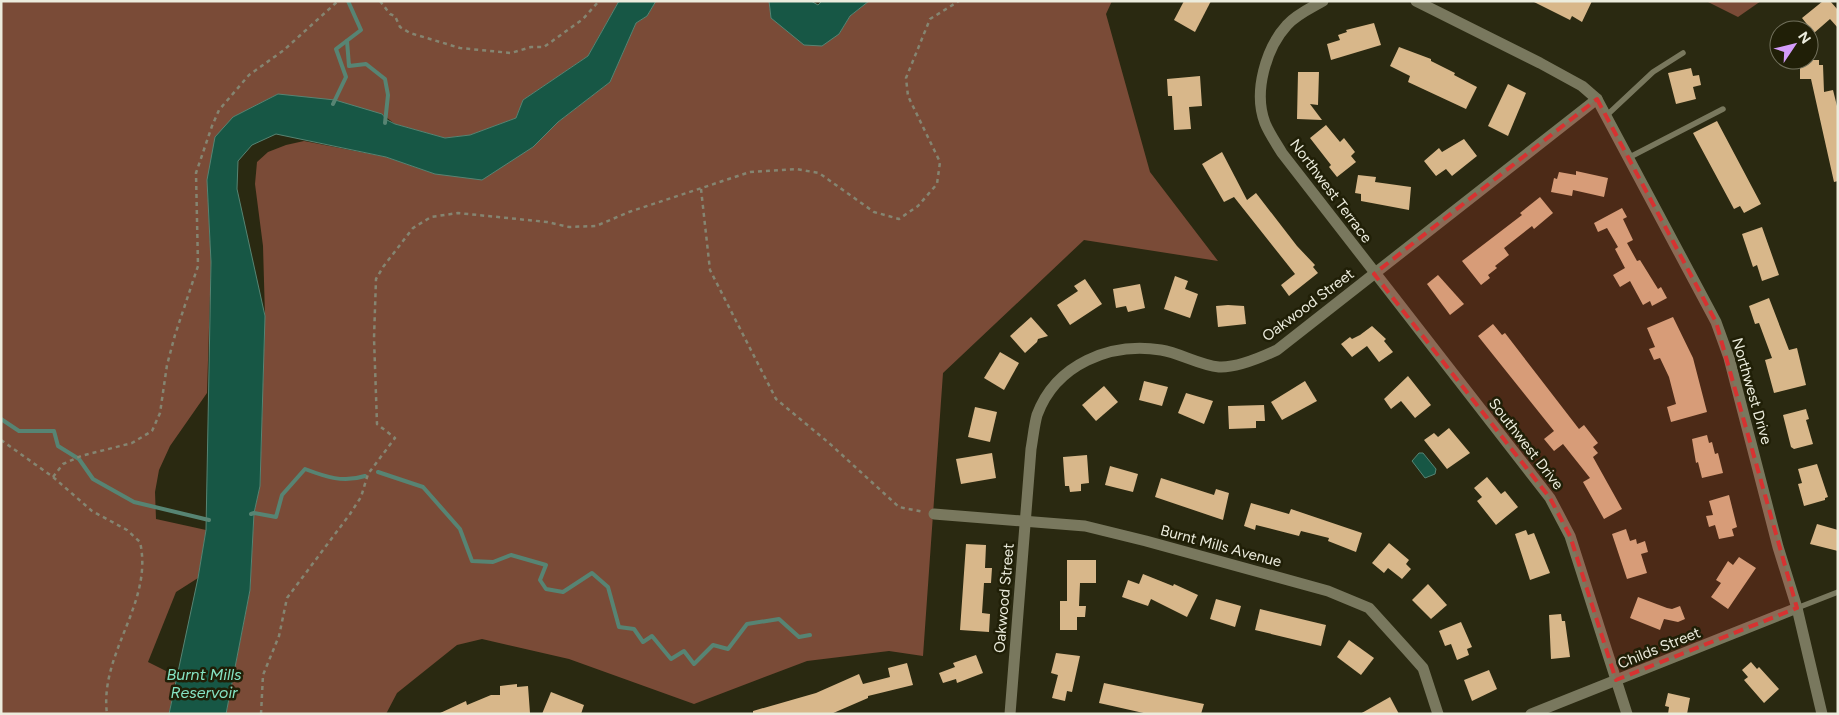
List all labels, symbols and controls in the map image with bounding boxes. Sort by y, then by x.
north arrow [1769,20,1819,70]
text: N [1794,29,1814,47]
street label: Northwest Terrace [1286,136,1376,246]
street label: Oakwood Street [1259,265,1358,345]
street label: Northwest Drive [1728,336,1776,446]
street label: Southwest Drive [1485,395,1567,493]
street label: Burnt Mills Avenue [1159,521,1283,571]
street label: Oakwood Street [990,542,1018,654]
street label: Childs Street [1615,623,1703,673]
water label: Burnt Mills Reservoir [166,665,242,702]

